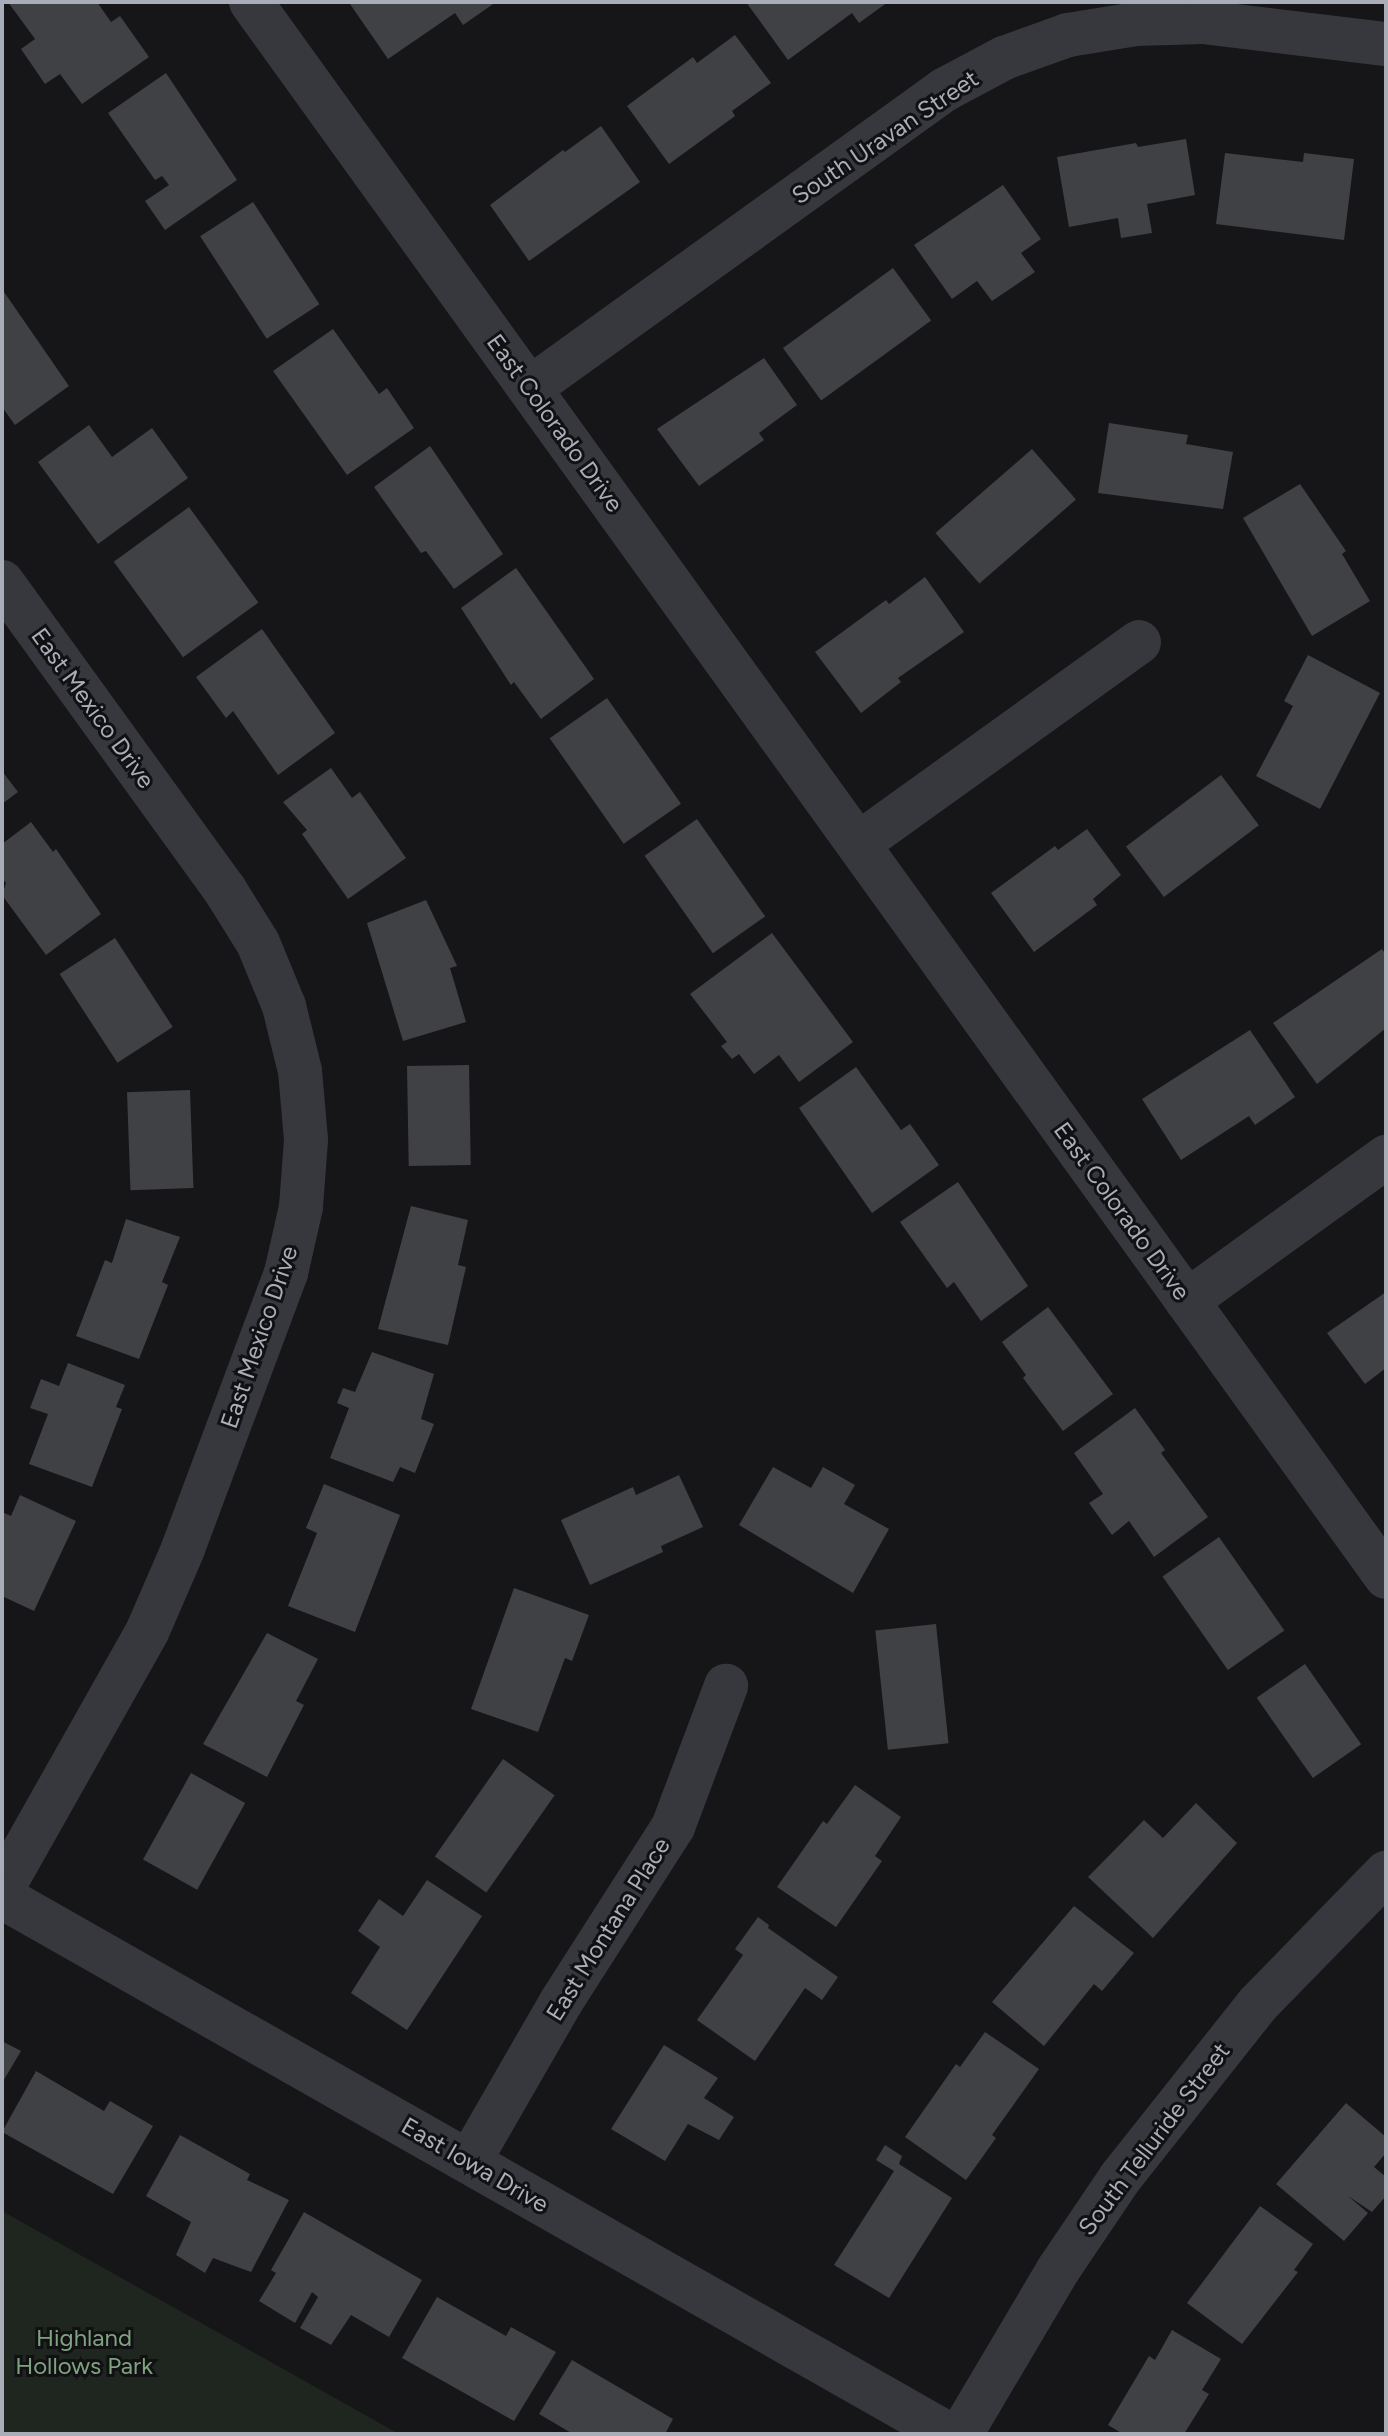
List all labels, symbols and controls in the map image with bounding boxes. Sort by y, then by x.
street label: South Uravan Street [786,64,984,210]
street label: East Colorado Drive [481,328,629,518]
street label: East Mexico Drive [25,622,161,794]
street label: East Colorado Drive [1048,1116,1196,1306]
street label: East Mexico Drive [214,1242,304,1432]
street label: East Montana Place [540,1832,676,2026]
street label: South Telluride Street [1072,2037,1236,2241]
street label: East Iowa Drive [396,2111,554,2219]
park label: Highland Hollows Park [15,2324,153,2380]

